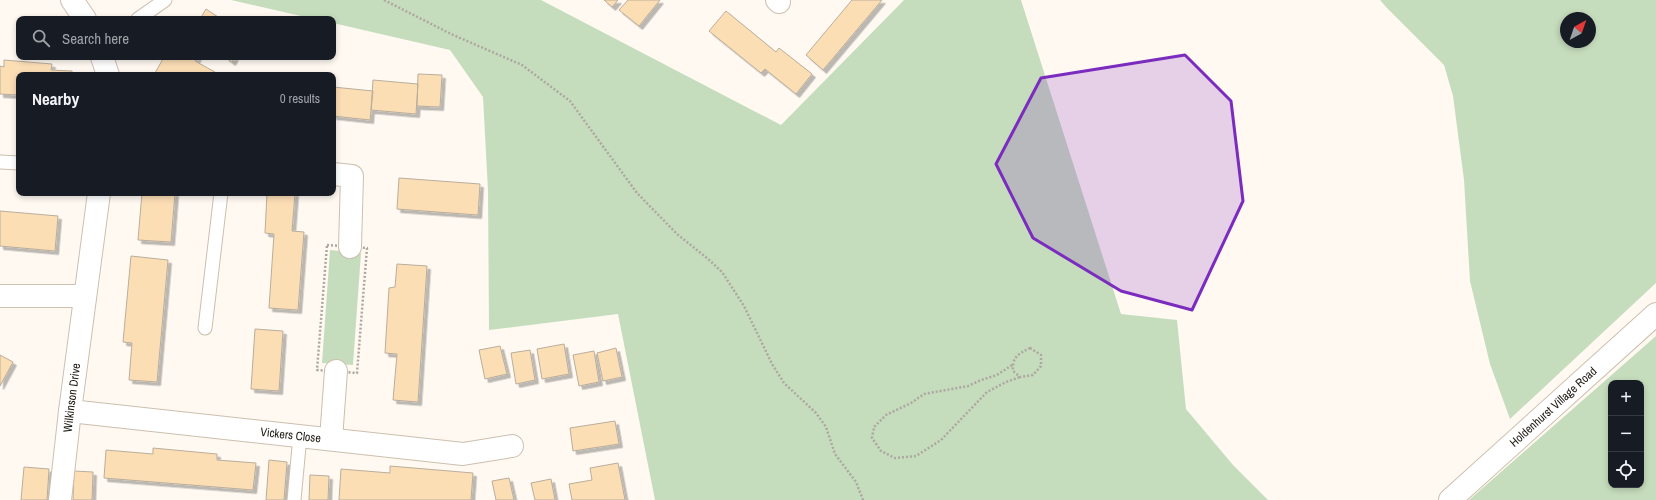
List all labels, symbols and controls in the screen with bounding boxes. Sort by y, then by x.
north arrow [1560,12,1596,48]
search box [16,16,336,60]
icon: search [30,27,52,49]
text: Search here [62,28,129,49]
text: Nearby [32,87,79,110]
text: 0 results [280,90,320,107]
street label: Wilkinson Drive [60,362,84,433]
street label: Holdenhurst Village Road [1506,363,1600,450]
map controls [1608,380,1644,488]
button: + [1608,380,1644,416]
button: − [1608,416,1644,452]
street label: Vickers Close [260,424,322,446]
button: locate [1608,452,1644,488]

